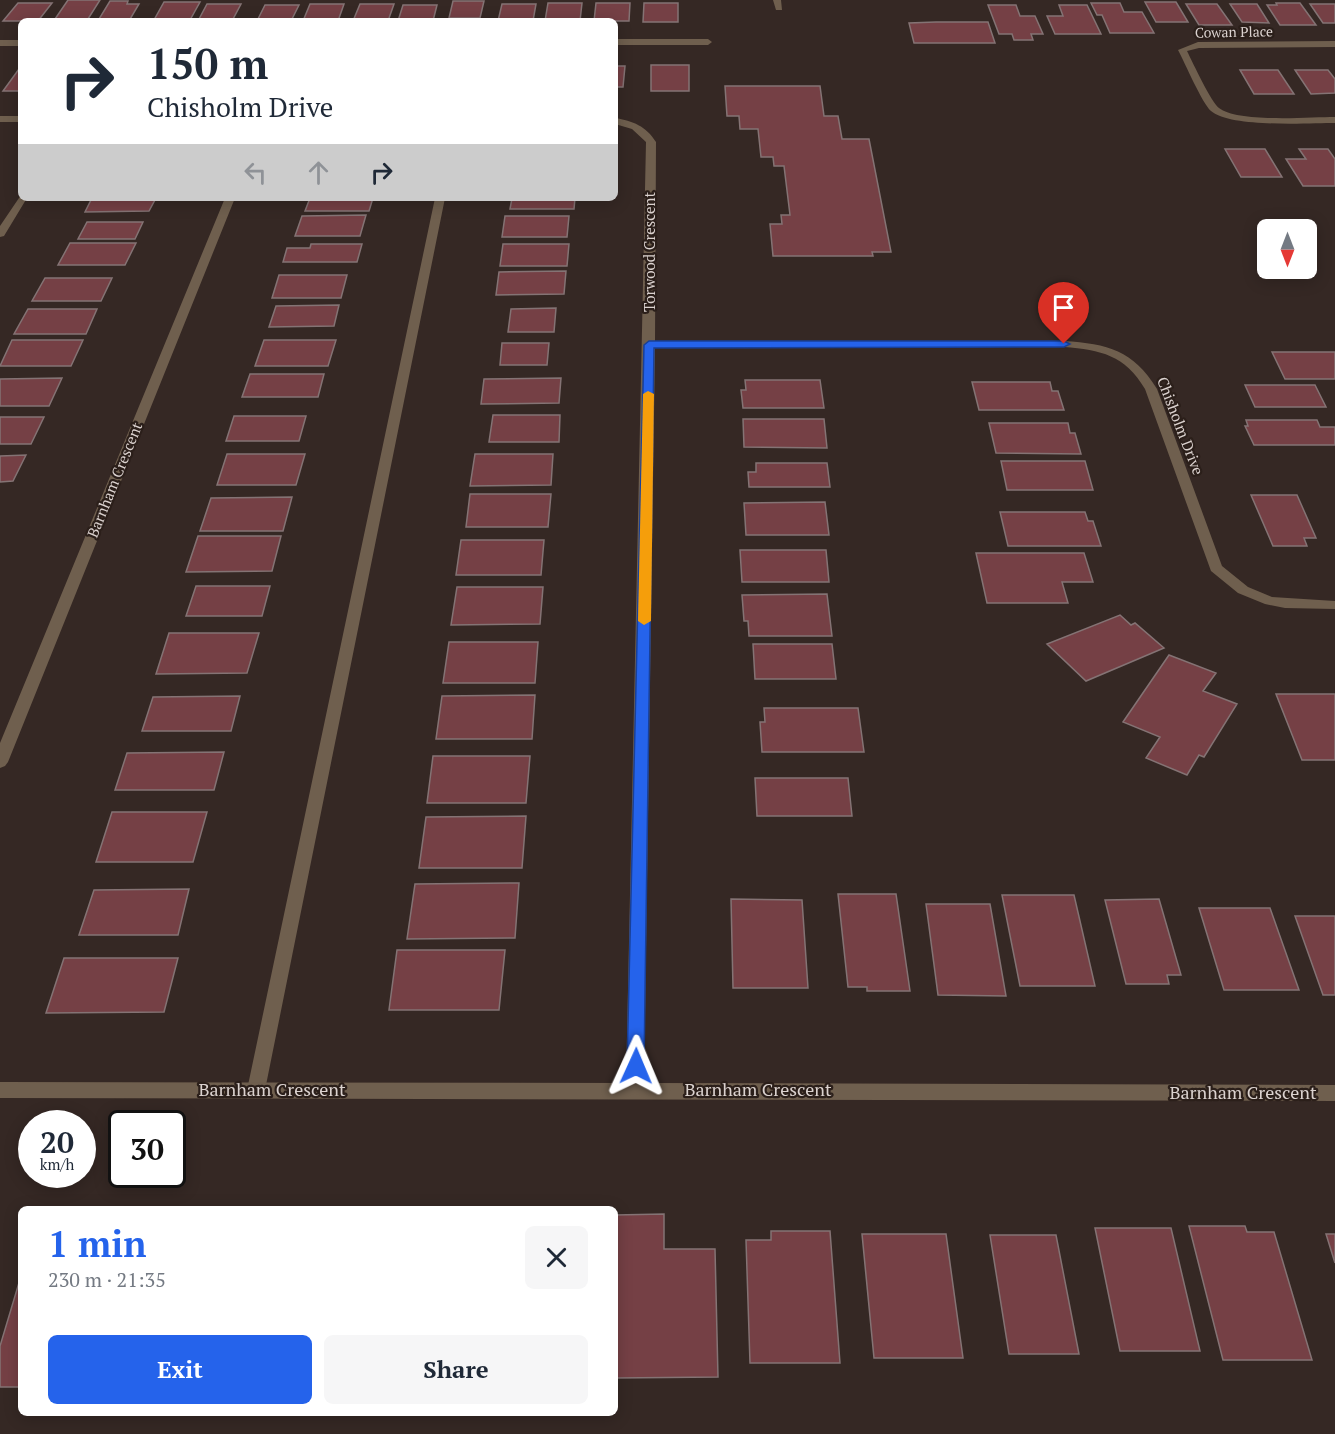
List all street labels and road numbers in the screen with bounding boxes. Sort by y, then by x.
street label: Cowan Place [1195,21,1273,42]
street label: Torwood Crescent [639,192,659,312]
street label: Chisholm Drive [1153,374,1209,478]
street label: Barnham Crescent [82,419,146,540]
street label: Barnham Crescent [198,1077,346,1101]
street label: Barnham Crescent [684,1077,832,1101]
street label: Barnham Crescent [1169,1080,1317,1104]

